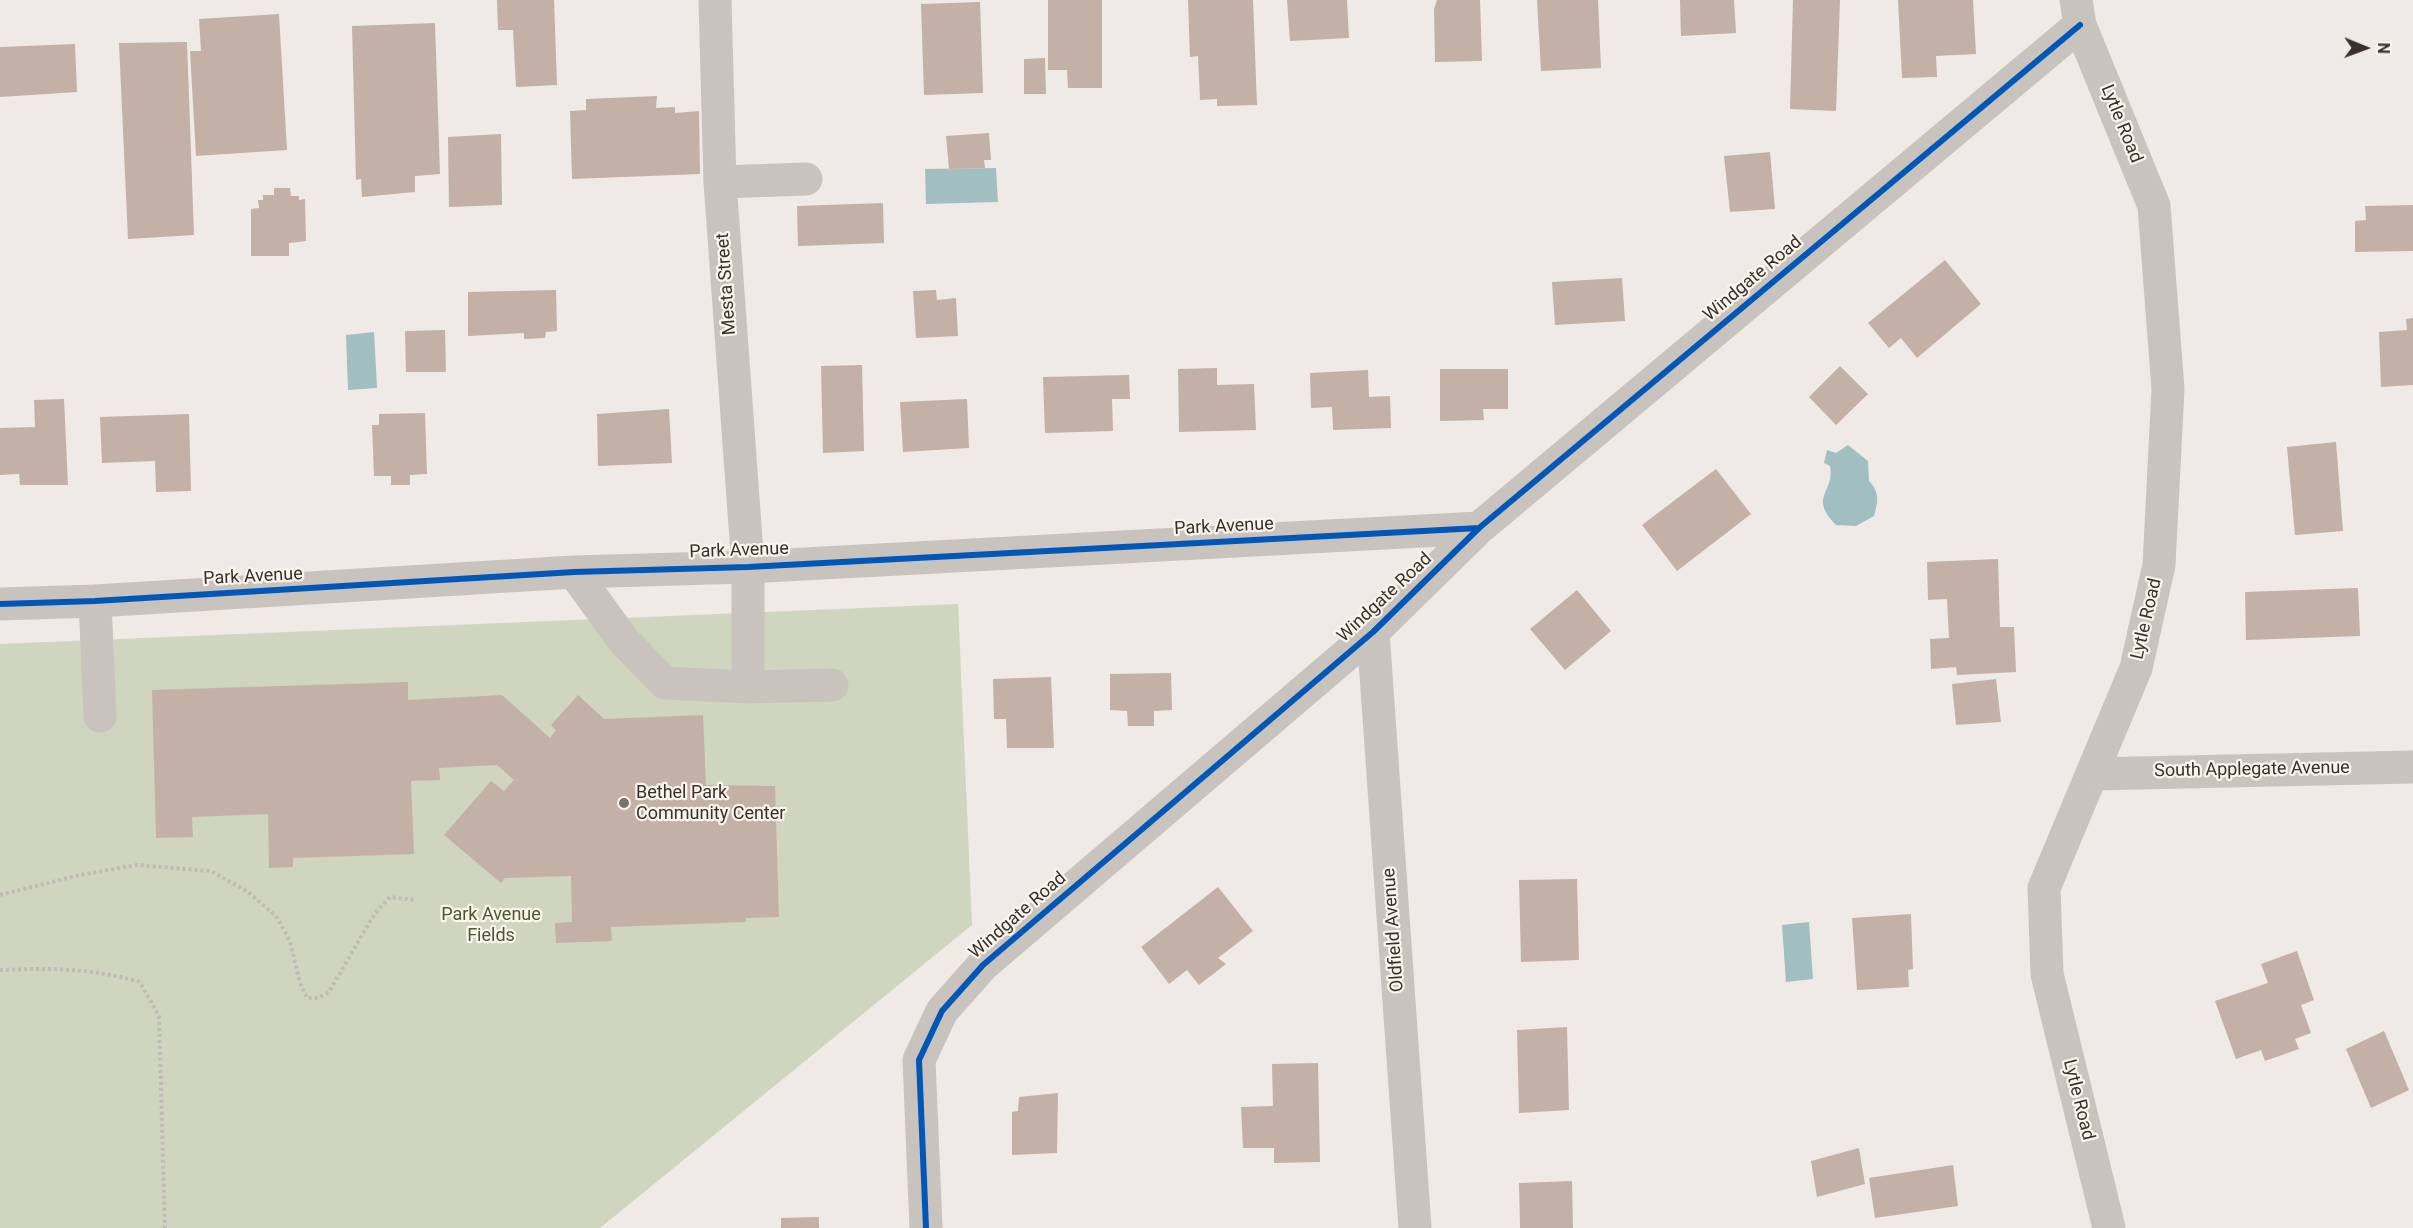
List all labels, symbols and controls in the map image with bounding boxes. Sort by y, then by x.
north arrow [2335,18,2395,78]
text: N [2374,43,2393,54]
street label: Lytle Road [2096,82,2146,166]
street label: Mesta Street [713,232,741,336]
street label: Windgate Road [1700,232,1806,326]
street label: Park Avenue [1174,514,1274,540]
street label: Park Avenue [689,538,789,564]
street label: Windgate Road [1333,549,1437,647]
street label: Park Avenue [203,564,303,590]
street label: Lytle Road [2127,576,2167,662]
street label: South Applegate Avenue [2154,757,2350,783]
place label: Bethel Park Community Center [636,782,785,824]
marker: Bethel Park Community Center [617,796,631,810]
street label: Oldfield Avenue [1379,867,1409,993]
street label: Windgate Road [965,868,1071,964]
park label: Park Avenue Fields [441,904,541,946]
street label: Lytle Road [2058,1057,2098,1143]

